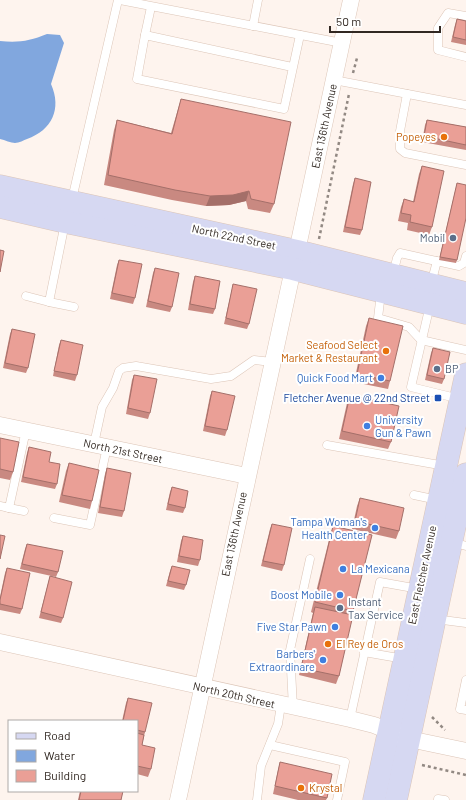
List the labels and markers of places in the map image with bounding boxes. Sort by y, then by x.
place label: Popeyes [396,130,436,143]
marker: Popeyes [439,132,449,142]
place label: Mobil [420,231,445,244]
marker: Mobil [448,233,458,243]
place label: Seafood Select Market & Restaurant [281,338,378,364]
marker: Seafood Select Market & Restaurant [381,346,391,356]
place label: BP [445,362,459,375]
marker: BP [432,364,442,374]
place label: Quick Food Mart [297,371,373,384]
marker: Quick Food Mart [376,373,386,383]
place label: Fletcher Avenue @ 22nd Street [284,391,430,404]
marker: Fletcher Avenue @ 22nd Street [433,393,443,403]
place label: University Gun & Pawn [375,413,431,439]
marker: University Gun & Pawn [362,421,372,431]
place label: Tampa Woman's Health Center [290,515,367,541]
marker: Tampa Woman's Health Center [370,523,380,533]
place label: La Mexicana [351,562,410,575]
marker: La Mexicana [338,564,348,574]
place label: Boost Mobile [271,588,332,601]
marker: Boost Mobile [335,590,345,600]
place label: Instant Tax Service [348,595,403,621]
marker: Instant Tax Service [335,603,345,613]
place label: Five Star Pawn [257,620,327,633]
marker: Five Star Pawn [330,622,340,632]
place label: El Rey de Oros [336,637,403,650]
marker: El Rey de Oros [323,639,333,649]
place label: Barbers' Extraordinare [249,647,316,673]
marker: Barbers' Extraordinare [318,655,328,665]
place label: Krystal [309,781,342,794]
marker: Krystal [296,783,306,793]

